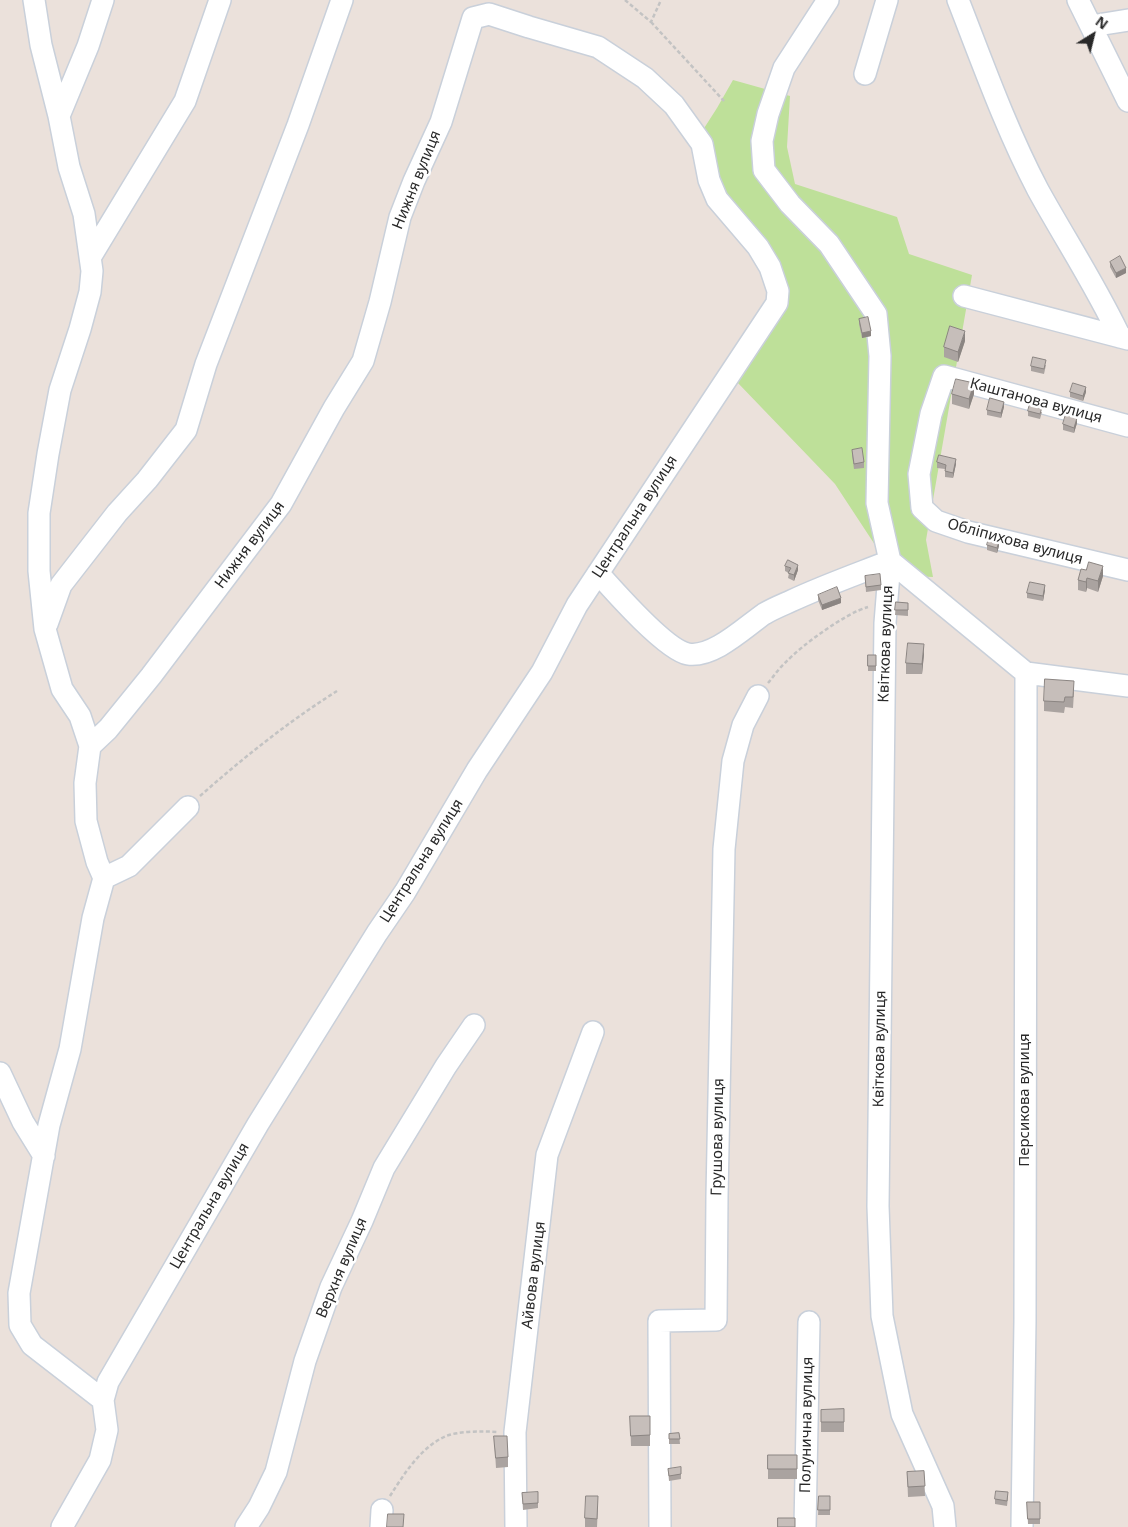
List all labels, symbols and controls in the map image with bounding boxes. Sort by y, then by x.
north arrow [1068,10,1118,60]
text: N [1092,11,1112,33]
street label: Нижня вулиця [389,128,445,232]
street label: Каштанова вулиця [968,375,1104,427]
street label: Центральна вулиця [589,452,681,582]
street label: Нижня вулиця [211,498,289,592]
street label: Обліпихова вулиця [945,515,1085,569]
street label: Квіткова вулиця [875,585,897,703]
street label: Центральна вулиця [377,796,467,926]
street label: Квіткова вулиця [870,990,890,1108]
street label: Персикова вулиця [1016,1033,1034,1167]
street label: Грушова вулиця [708,1078,728,1196]
street label: Центральна вулиця [167,1140,253,1272]
street label: Верхня вулиця [313,1215,371,1321]
street label: Айвова вулиця [518,1220,550,1330]
street label: Полунична вулиця [797,1357,817,1493]

